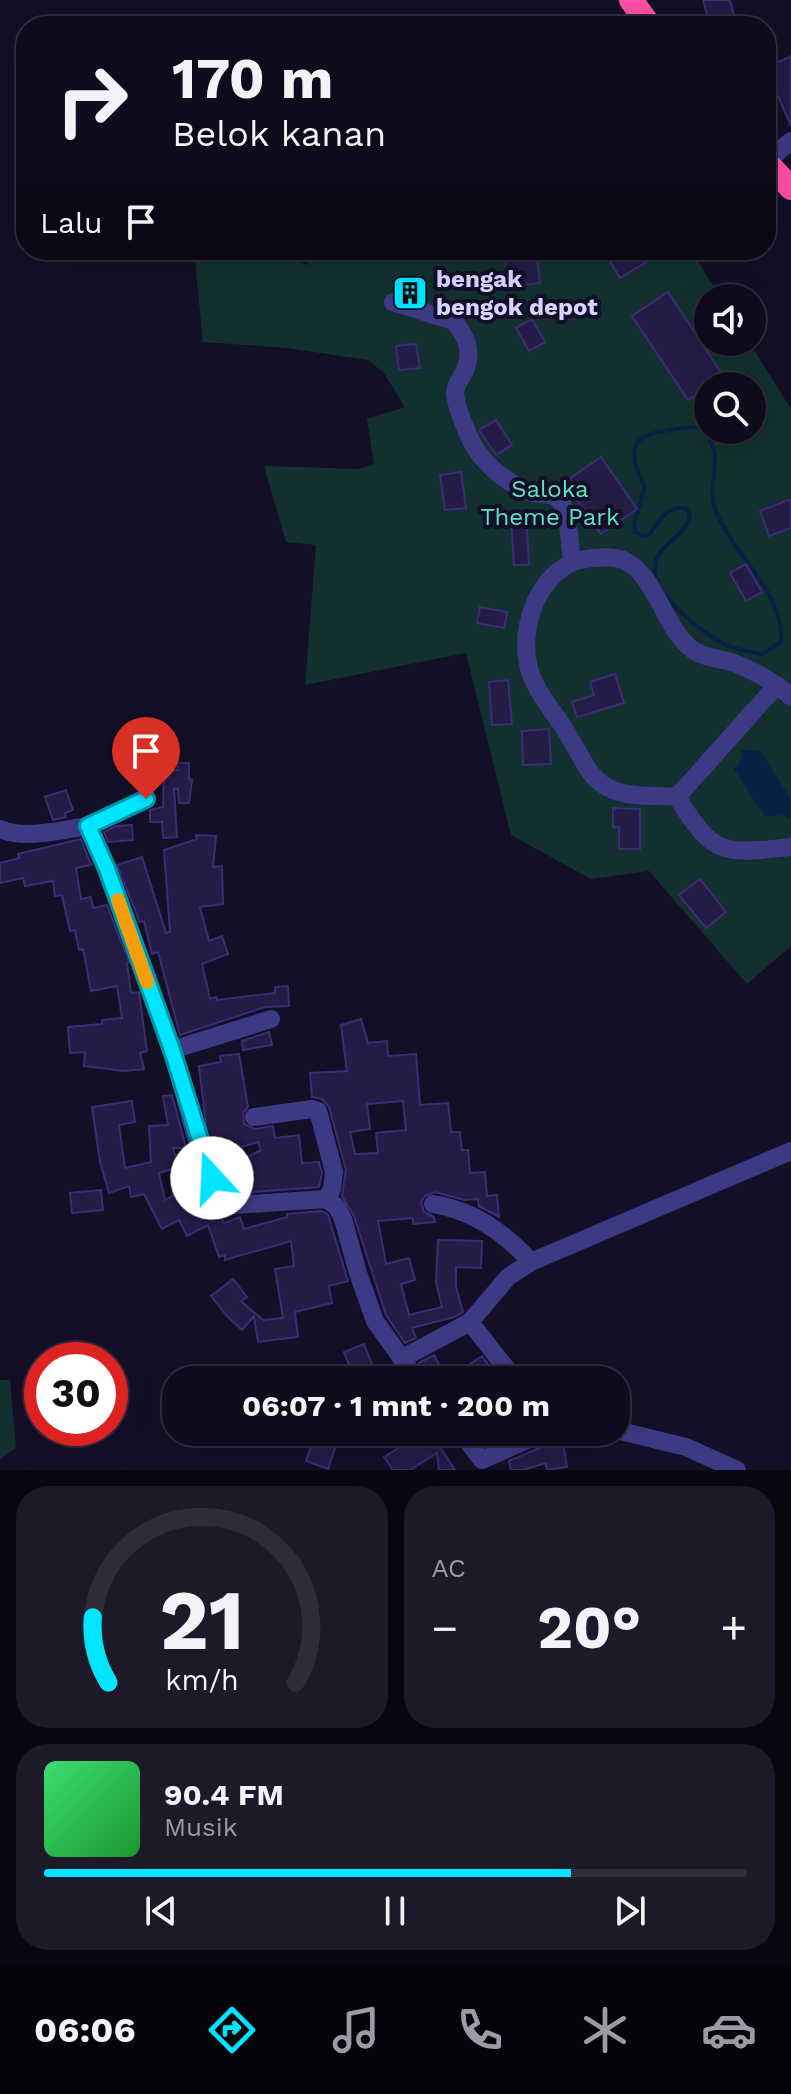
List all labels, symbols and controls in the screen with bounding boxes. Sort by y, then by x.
text: 170 m [172,46,334,112]
icon: right [40,48,144,152]
text: Belok kanan [172,113,386,155]
icon: arrive [119,200,163,244]
text: Lalu [40,205,103,240]
place label: bengak bengok depot [436,265,598,321]
building icon: bengak bengok depot [391,274,429,312]
map controls [694,284,766,444]
button: sound [694,284,766,356]
button: search [694,372,766,444]
park label: Saloka Theme Park [480,475,620,531]
pin [112,717,180,799]
icon: arrive [124,729,168,773]
position arrow [170,1136,254,1220]
speed limit sign: 30 [24,1342,128,1446]
text: 06:07 · 1 mnt · 200 m [242,1388,550,1423]
text: AC [432,1553,466,1583]
text: 21 [159,1572,244,1669]
text: 20° [537,1592,641,1663]
text: − [432,1602,458,1654]
text: + [720,1602,747,1654]
text: km/h [165,1663,239,1697]
text: 90.4 FM [164,1777,284,1812]
text: Musik [164,1812,237,1842]
icon: previous [139,1889,183,1933]
icon: pause [373,1889,417,1933]
icon: next [608,1889,652,1933]
icon: directions [204,2002,260,2058]
icon: music [328,2002,384,2058]
icon: phone [452,2002,508,2058]
icon: climate [577,2002,633,2058]
icon: car [701,2002,757,2058]
text: 06:06 [34,2009,136,2051]

